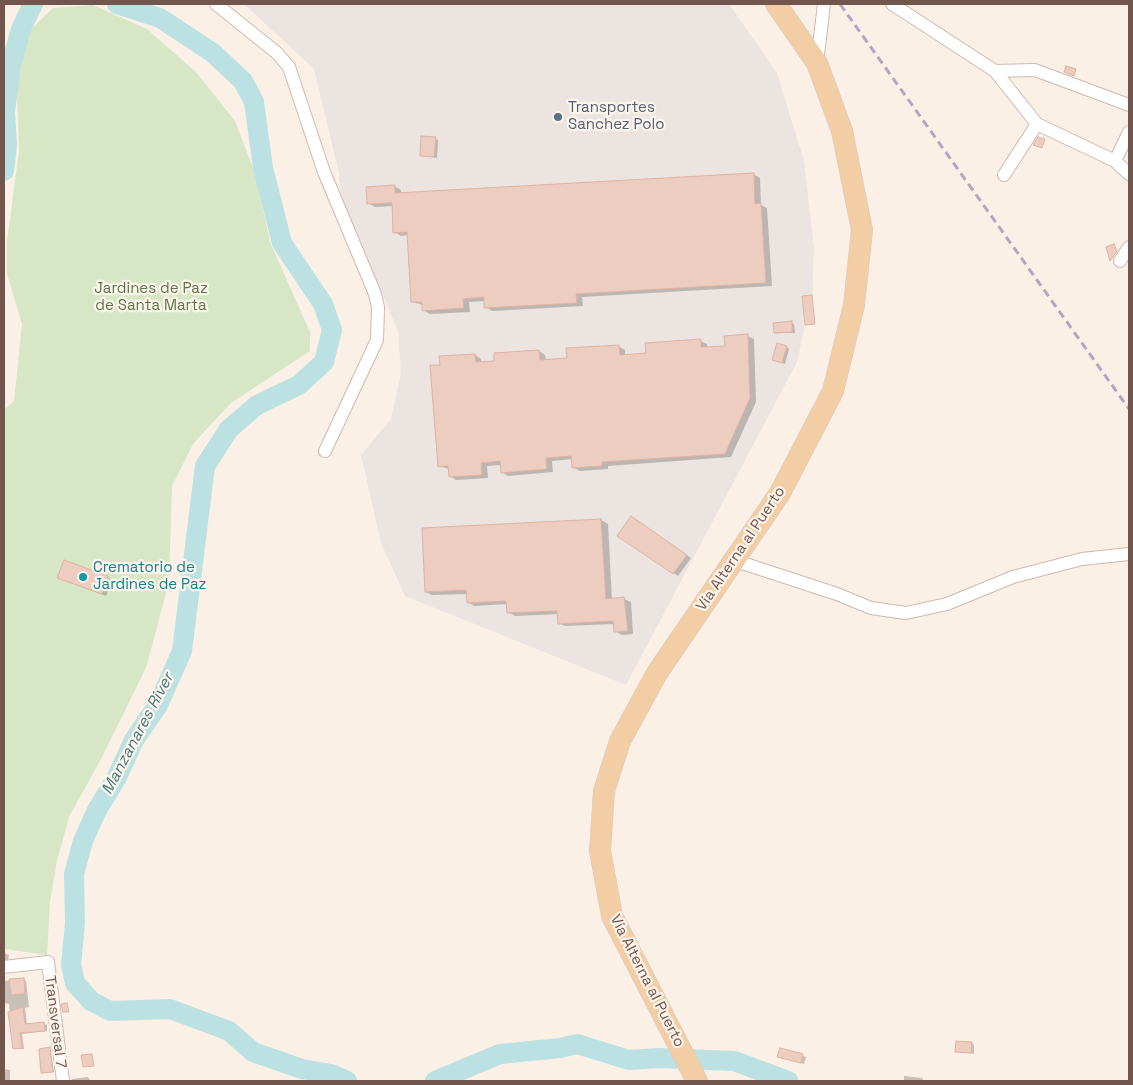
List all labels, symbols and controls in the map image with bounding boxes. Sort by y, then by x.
place label: Transportes Sanchez Polo [568,99,664,134]
marker: Transportes Sanchez Polo [552,111,564,123]
park label: Jardines de Paz de Santa Marta [94,280,208,315]
street label: Vía Alterna al Puerto [693,483,789,615]
place label: Crematorio de Jardines de Paz [93,559,206,594]
marker: Crematorio de Jardines de Paz [77,571,89,583]
water label: Manzanares River [98,670,178,798]
street label: Vía Alterna al Puerto [606,912,688,1050]
street label: Transversal 7 [40,975,70,1069]

